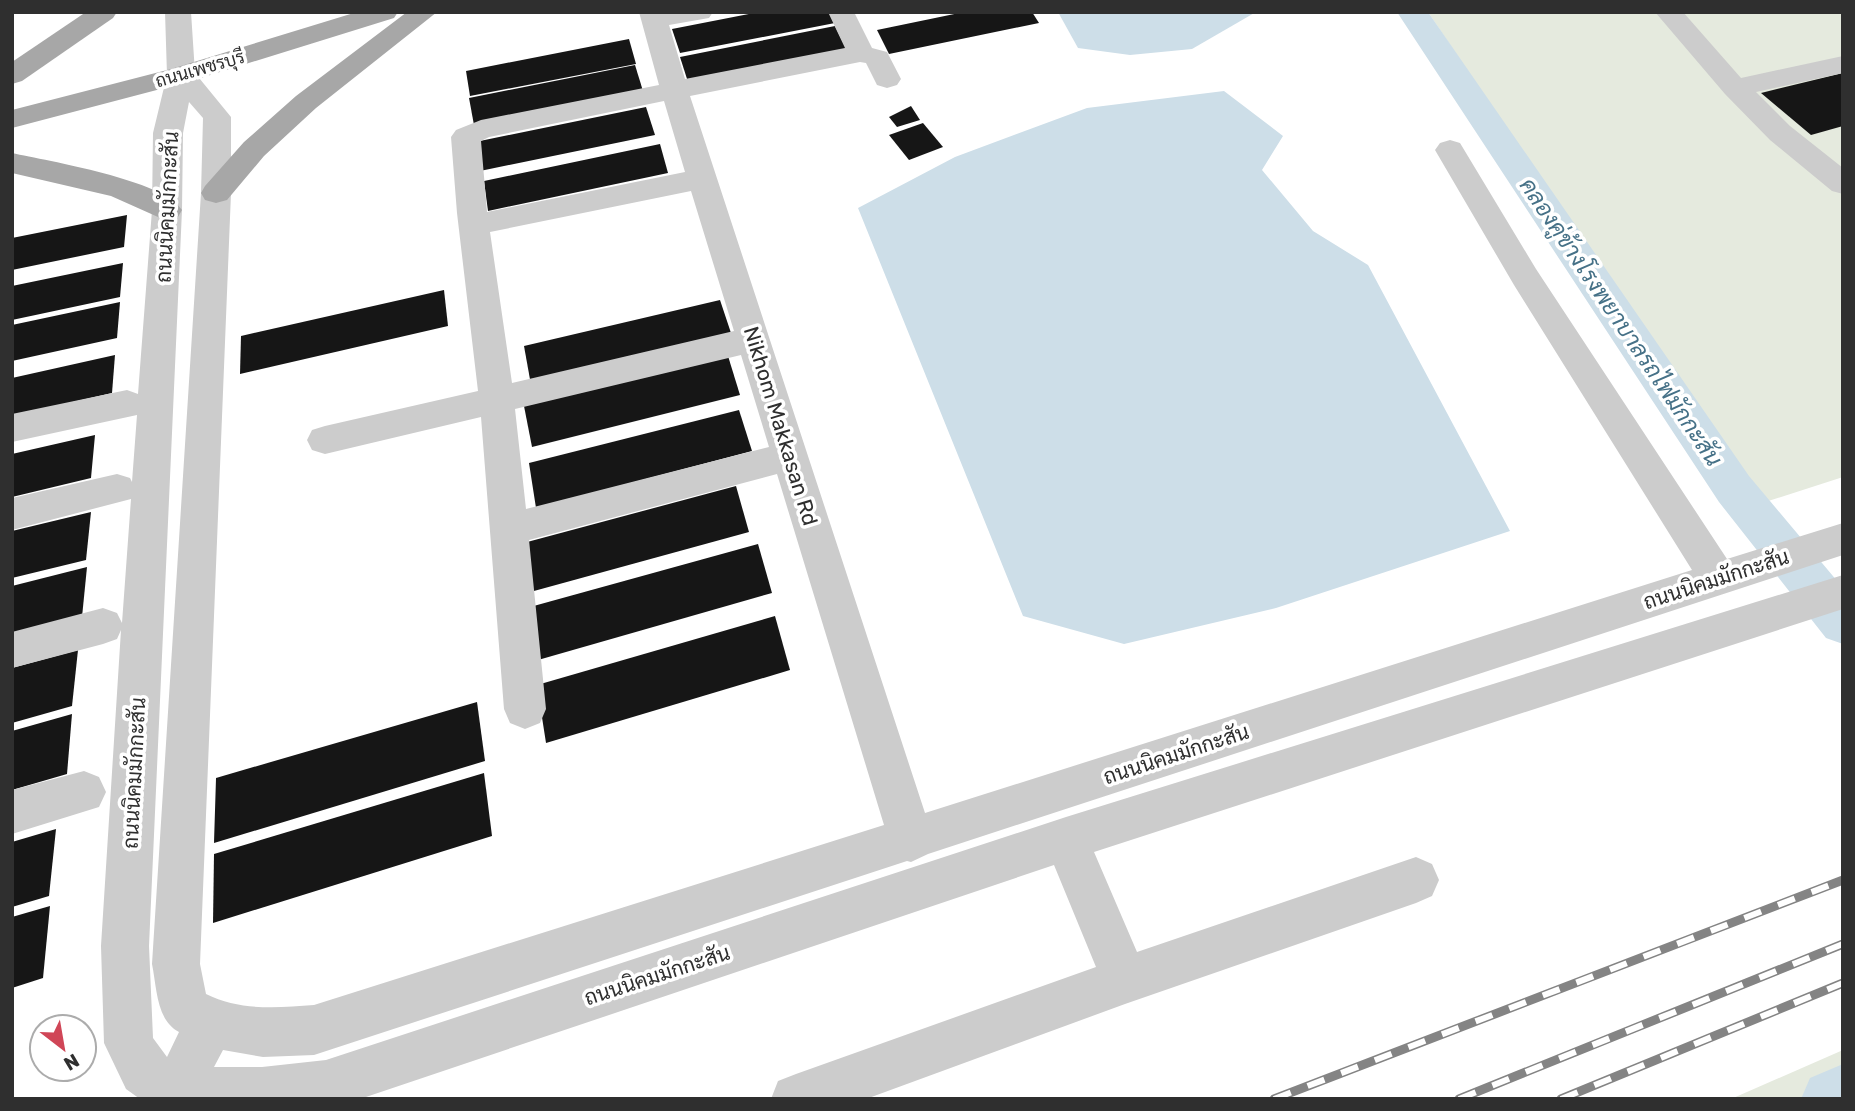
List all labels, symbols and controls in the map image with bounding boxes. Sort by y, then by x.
street label: ถนนเพชรบุรี [152,44,248,93]
street label: ถนนนิคมมักกะสัน [151,131,183,283]
water label: คลองคู่ข้างโรงพยาบาลรถไฟมักกะสัน [1511,171,1730,473]
street label: Nikhom Makkasan Rd [739,323,823,529]
street label: ถนนนิคมมักกะสัน [1640,544,1792,614]
street label: ถนนนิคมมักกะสัน [118,697,150,849]
street label: ถนนนิคมมักกะสัน [1100,719,1252,789]
street label: ถนนนิคมมักกะสัน [581,940,733,1010]
north arrow [28,1013,98,1083]
text: N [60,1049,83,1076]

